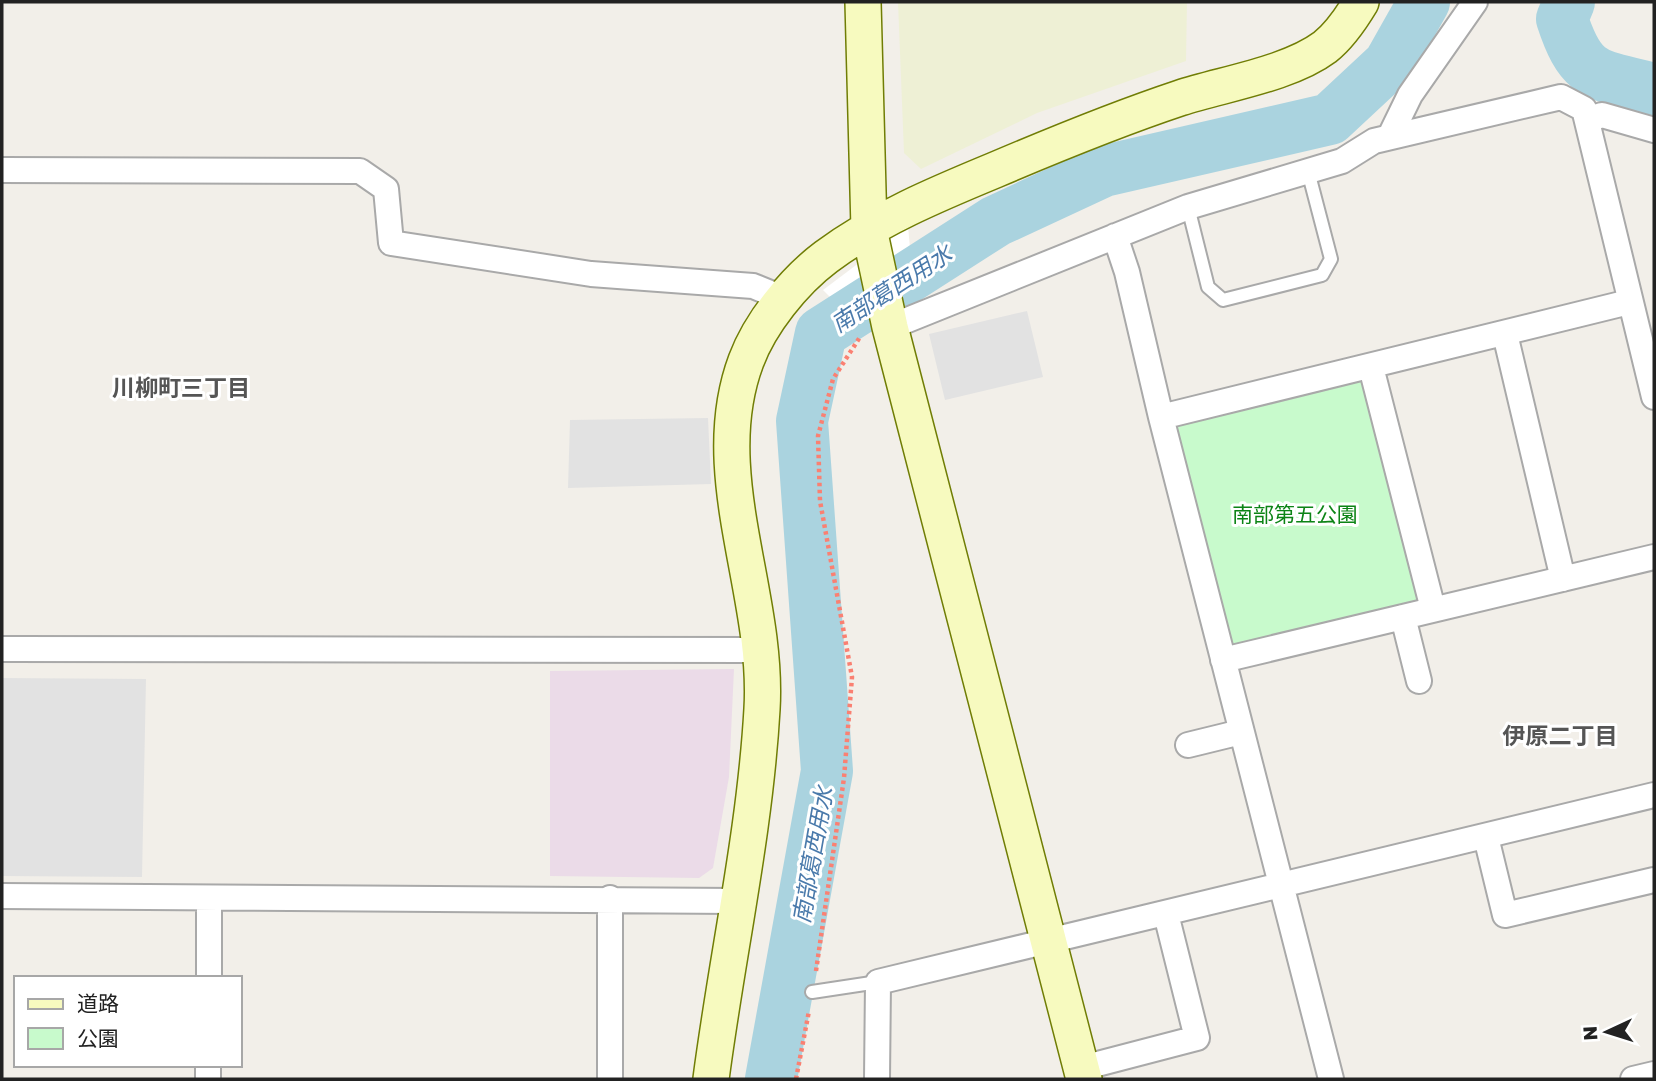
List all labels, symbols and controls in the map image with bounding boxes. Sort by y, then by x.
water label: 南部葛西用水 [826,237,959,337]
district label: 川柳町三丁目 [112,373,250,401]
park label: 南部第五公園 [1232,501,1358,527]
district label: 伊原二丁目 [1503,721,1618,749]
water label: 南部葛西用水 [786,782,838,925]
legend [14,976,242,1067]
text: 道路 [77,990,119,1016]
north arrow [1572,997,1642,1067]
text: 公園 [77,1025,119,1051]
text: N [1578,1025,1602,1041]

